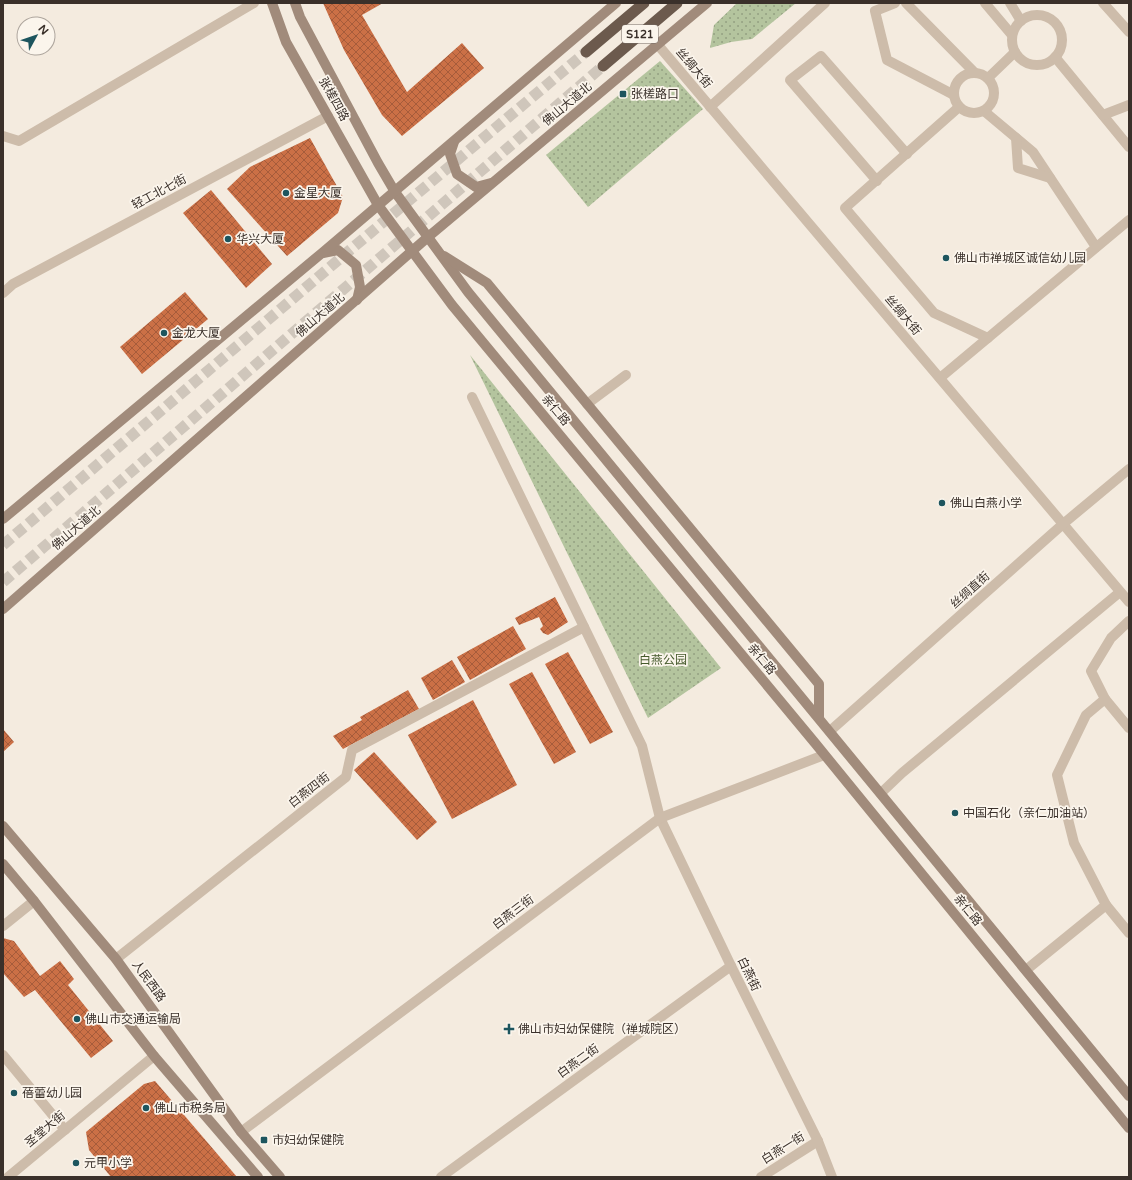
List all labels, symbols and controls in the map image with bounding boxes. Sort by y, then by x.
north arrow [16,16,56,56]
text: N [35,22,51,37]
road number: S121 [622,25,658,43]
street label: 丝绸大街 [673,45,715,91]
street label: 张槎四路 [316,75,352,123]
street label: 佛山大道北 [540,79,594,129]
place label: 张槎路口 [631,87,679,101]
marker: 张槎路口 [618,89,628,99]
street label: 轻工北七街 [129,172,189,212]
place label: 金星大厦 [294,186,342,200]
marker: 金星大厦 [281,188,291,198]
place label: 华兴大厦 [236,232,284,246]
marker: 华兴大厦 [223,234,233,244]
place label: 佛山市禅城区诚信幼儿园 [954,251,1086,265]
marker: 佛山市禅城区诚信幼儿园 [941,253,951,263]
street label: 佛山大道北 [293,290,347,340]
street label: 丝绸大街 [882,292,924,338]
place label: 金龙大厦 [172,326,220,340]
marker: 金龙大厦 [159,328,169,338]
street label: 亲仁路 [539,392,573,428]
place label: 佛山白燕小学 [950,496,1022,510]
marker: 佛山白燕小学 [937,498,947,508]
street label: 佛山大道北 [49,503,103,553]
street label: 丝绸直街 [947,569,993,611]
street label: 亲仁路 [745,641,779,677]
park label: 白燕公园 [639,653,687,667]
street label: 白燕四街 [286,770,332,810]
place label: 中国石化（亲仁加油站） [963,806,1095,820]
marker: 中国石化（亲仁加油站） [950,808,960,818]
street label: 白燕三街 [490,892,536,932]
street label: 亲仁路 [951,892,985,928]
street label: 白燕街 [735,955,763,993]
street label: 人民西路 [129,957,169,1005]
place label: 佛山市交通运输局 [85,1012,181,1026]
marker: 佛山市交通运输局 [72,1014,82,1024]
place label: 佛山市妇幼保健院（禅城院区） [518,1022,686,1036]
marker: 佛山市妇幼保健院（禅城院区） [503,1023,515,1035]
street label: 白燕二街 [554,1041,602,1081]
place label: 蓓蕾幼儿园 [22,1086,82,1100]
marker: 蓓蕾幼儿园 [9,1088,19,1098]
place label: 佛山市税务局 [154,1101,226,1115]
marker: 佛山市税务局 [141,1103,151,1113]
street label: 圣堂大街 [22,1108,68,1150]
street label: 白燕一街 [759,1129,807,1167]
place label: 市妇幼保健院 [272,1133,344,1147]
marker: 市妇幼保健院 [259,1135,269,1145]
place label: 元甲小学 [84,1156,132,1170]
marker: 元甲小学 [71,1158,81,1168]

